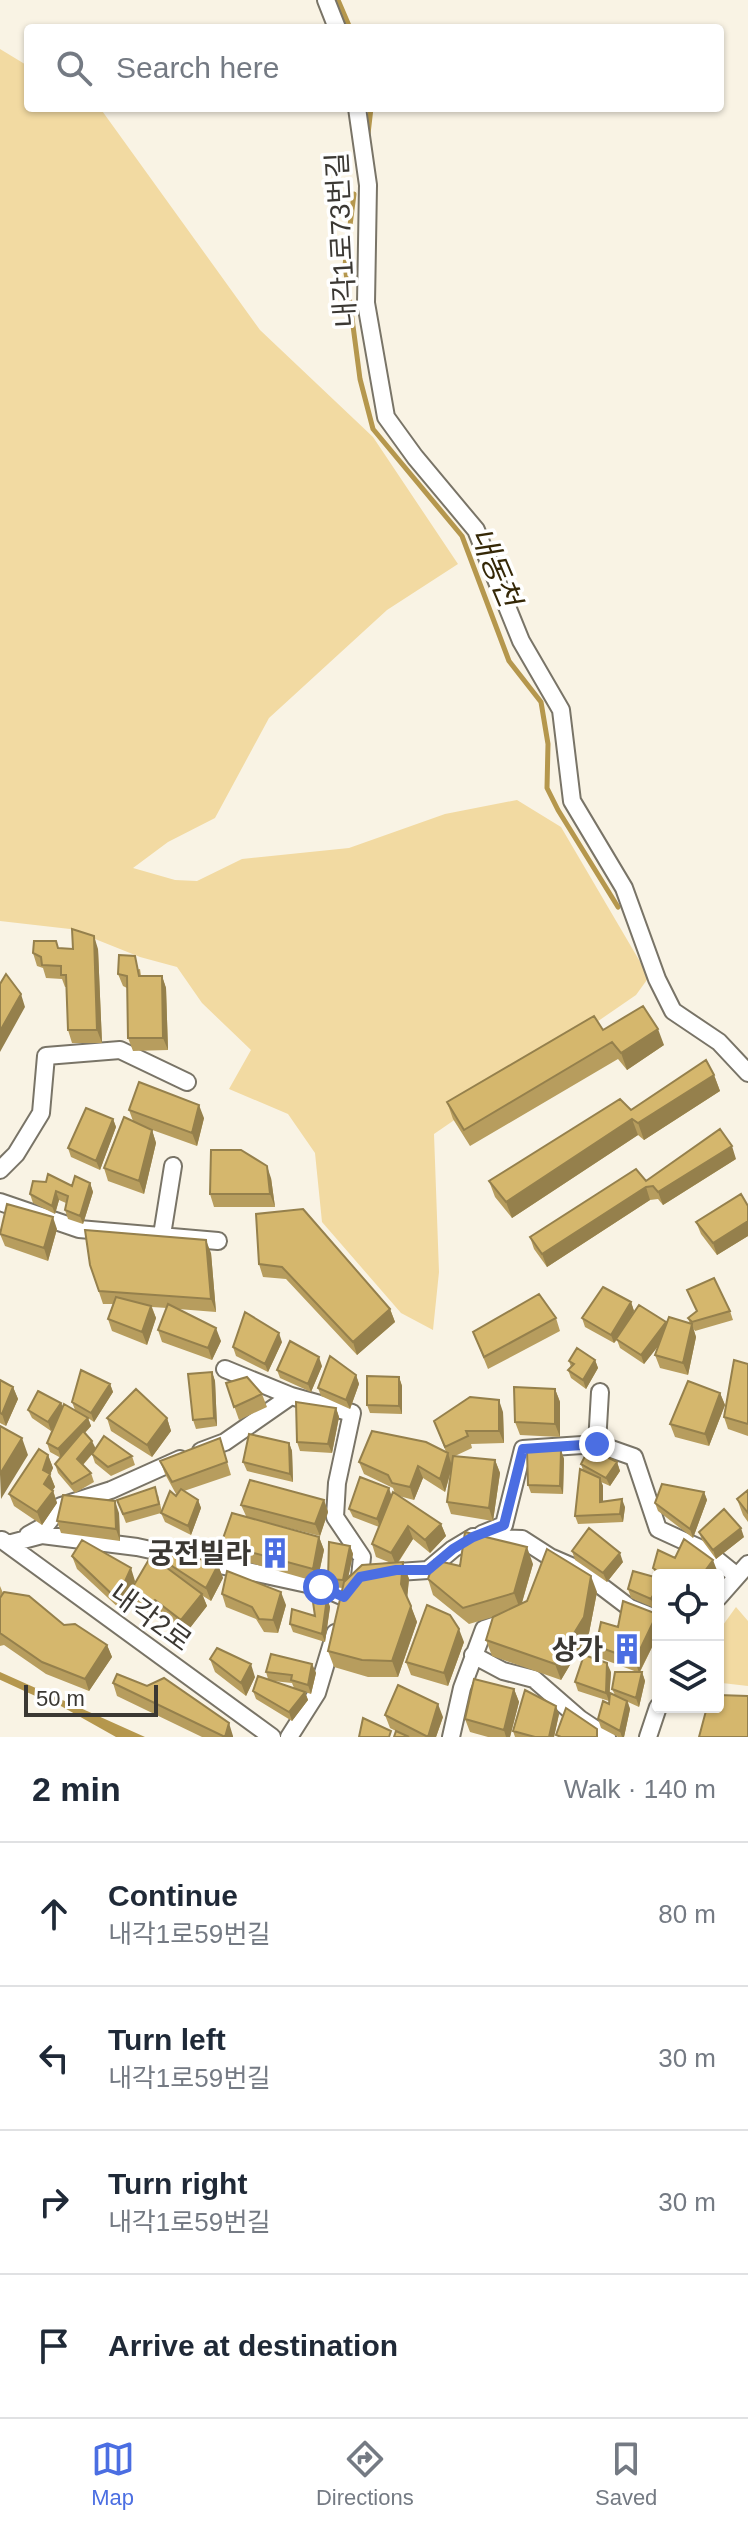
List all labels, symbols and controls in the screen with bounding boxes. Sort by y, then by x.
search box [24,24,724,112]
icon: search [52,46,96,90]
text: Search here [116,51,279,84]
street label: 내각1로73번길 [321,152,362,328]
water label: 내동천 [464,522,528,614]
route end [579,1426,615,1462]
building icon: 궁전빌라 [258,1536,292,1570]
place label: 궁전빌라 [148,1538,251,1569]
route start [303,1569,339,1605]
map controls [652,1569,724,1713]
button: locate [652,1569,724,1641]
street label: 내각2로 [104,1578,197,1657]
building icon: 상가 [610,1632,644,1666]
place label: 상가 [551,1634,603,1665]
button: layers [652,1641,724,1713]
scale bar [24,1681,158,1717]
text: 50 m [36,1686,85,1711]
text: 2 min [32,1770,121,1808]
text: Walk · 140 m [564,1774,716,1804]
text: Continue [108,1879,238,1912]
icon: ahead [32,1892,76,1936]
text: 80 m [658,1899,716,1929]
text: 내각1로59번길 [108,1919,271,1949]
text: Turn left [108,2023,226,2056]
icon: left [32,2036,76,2080]
text: 30 m [658,2043,716,2073]
text: 내각1로59번길 [108,2063,271,2093]
text: Turn right [108,2167,247,2200]
icon: right [32,2180,76,2224]
text: 30 m [658,2187,716,2217]
text: 내각1로59번길 [108,2207,271,2237]
icon: arrive [32,2324,76,2368]
text: Arrive at destination [108,2329,398,2362]
tab: Map [91,2437,135,2511]
tab: Directions [316,2437,414,2511]
tab: Saved [595,2437,657,2511]

